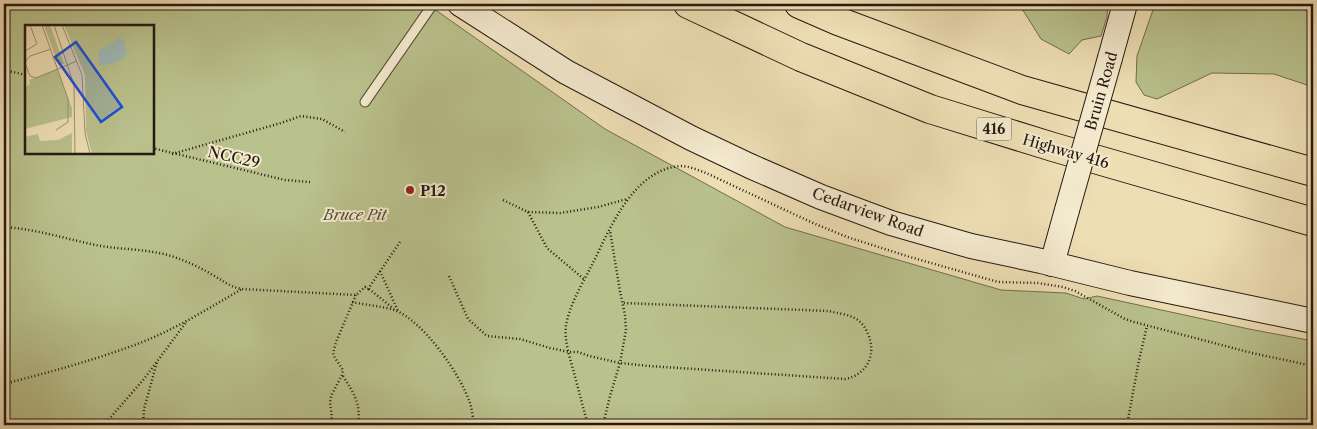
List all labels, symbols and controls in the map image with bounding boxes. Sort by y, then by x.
inset map [25,25,154,154]
street label: Bruin Road [1081,49,1121,133]
road number: 416 [976,118,1012,140]
street label: Highway 416 [1020,130,1112,173]
street label: NCC29 [206,142,262,172]
place label: P12 [420,181,446,200]
street label: Cedarview Road [810,183,926,241]
marker: P12 [404,184,416,196]
park label: Bruce Pit [322,205,387,224]

